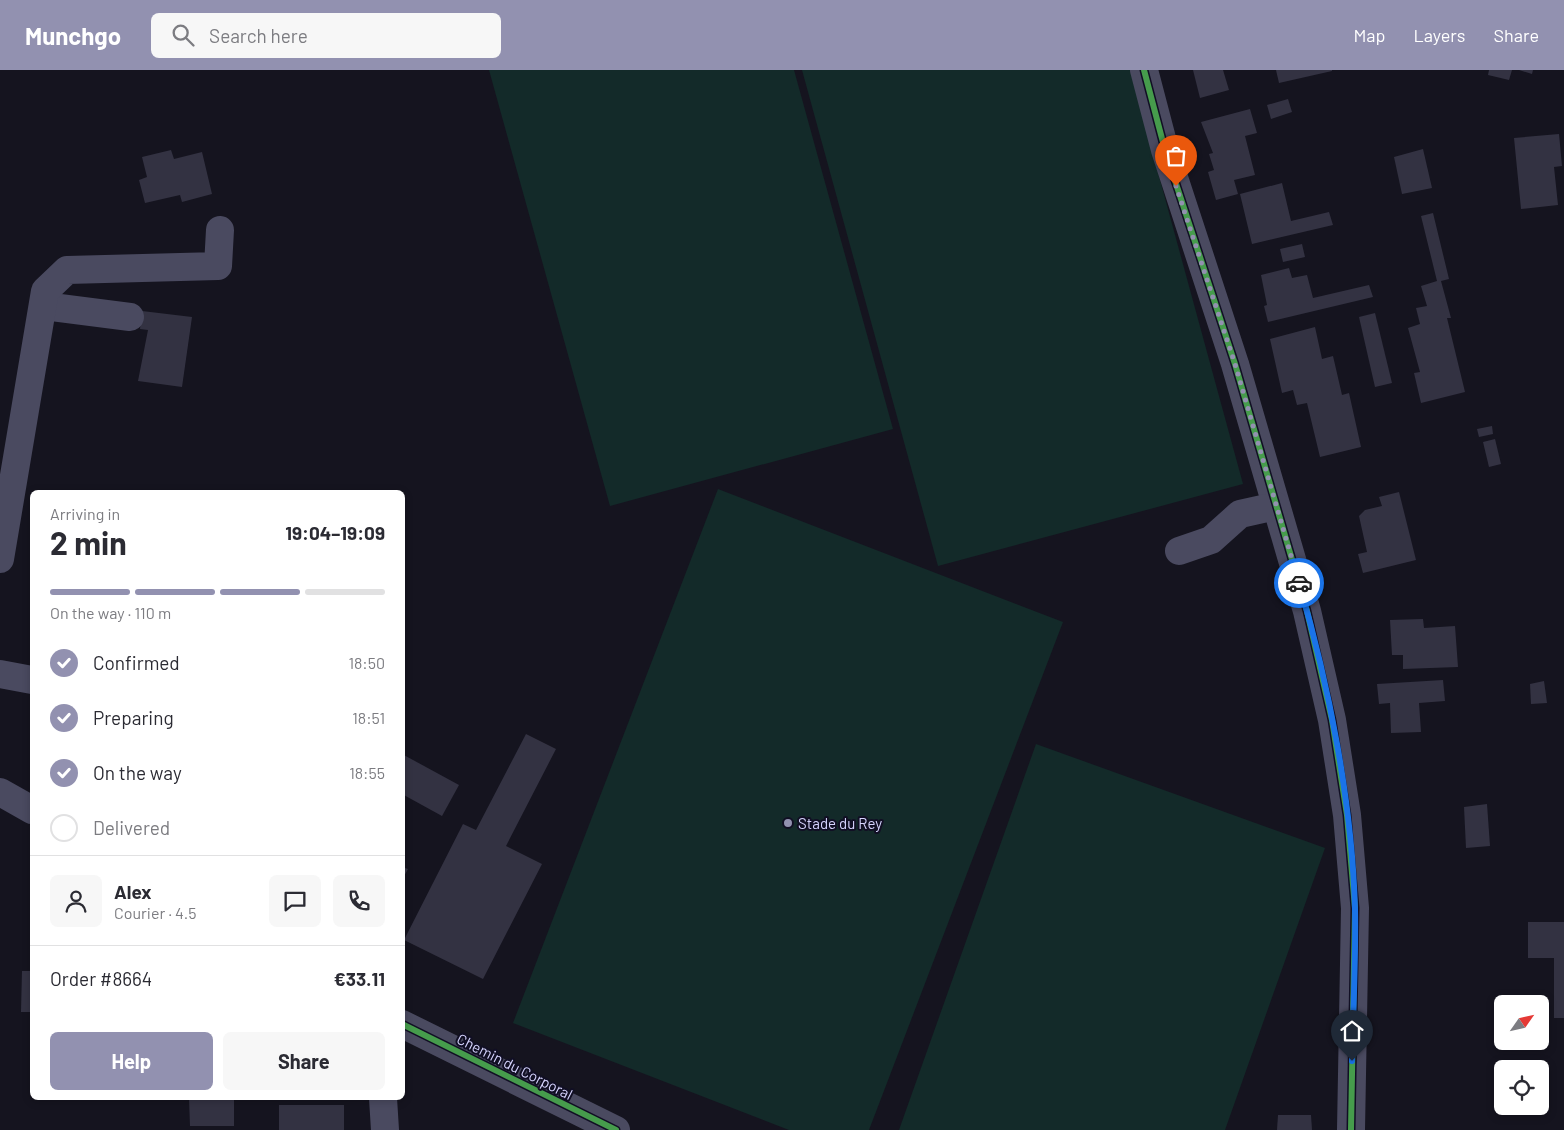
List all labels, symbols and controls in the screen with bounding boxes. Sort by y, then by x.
search box [151,13,501,58]
text: Munchgo [25,21,121,50]
icon: search [169,21,197,49]
text: Search here [209,24,308,47]
text: Map [1353,24,1385,46]
text: Layers [1413,24,1466,46]
text: Share [1494,24,1539,46]
pin [1155,135,1197,186]
icon: bag [1162,142,1190,170]
text: Arriving in [50,504,120,523]
text: 19:04–19:09 [285,521,385,544]
text: 2 min [50,523,127,561]
courier [1274,558,1324,608]
icon: car [1285,569,1313,597]
text: On the way · 110 m [50,603,171,622]
icon: check [50,649,78,677]
text: Confirmed [93,651,180,674]
text: 18:50 [348,653,385,672]
icon: check [50,704,78,732]
text: Preparing [93,706,174,729]
text: 18:51 [352,708,385,727]
icon: check [50,759,78,787]
text: On the way [93,761,182,784]
text: 18:55 [349,763,385,782]
place label: Stade du Rey [798,814,882,832]
text: Delivered [93,816,170,839]
marker: Stade du Rey [782,817,794,829]
button: person [50,875,102,927]
button: chat [269,875,321,927]
button: phone [333,875,385,927]
text: Alex [114,880,152,903]
text: Courier · 4.5 [114,903,197,922]
text: Order #8664 [50,967,152,990]
text: €33.11 [334,967,385,990]
north arrow [1494,995,1549,1050]
map controls [1494,995,1549,1115]
pin [1331,1010,1373,1061]
icon: home [1338,1017,1366,1045]
street label: Chemin du Corporal [454,1029,576,1103]
button: Help [50,1032,213,1090]
button: Share [223,1032,385,1090]
button: locate [1494,1060,1549,1115]

